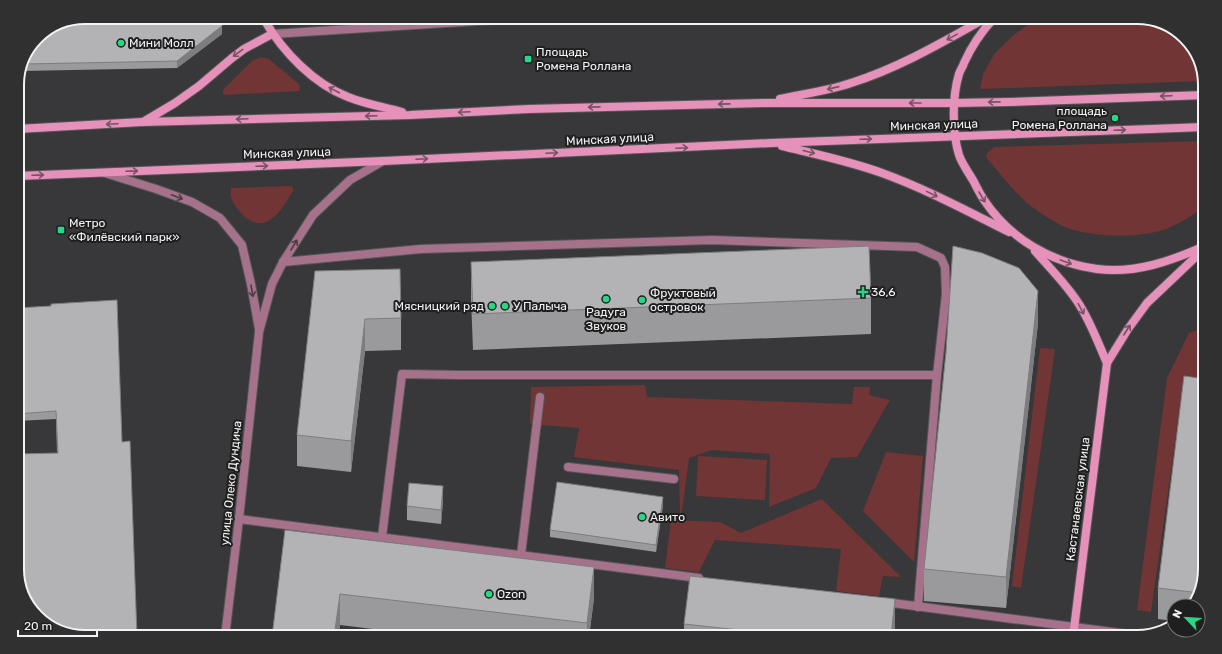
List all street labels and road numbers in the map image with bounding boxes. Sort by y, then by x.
street label: Минская улица [890,116,978,134]
street label: Минская улица [566,130,654,148]
street label: Минская улица [243,144,331,162]
street label: улица Олеко Дундича [217,420,245,546]
street label: Кастанаевская улица [1063,436,1093,562]

